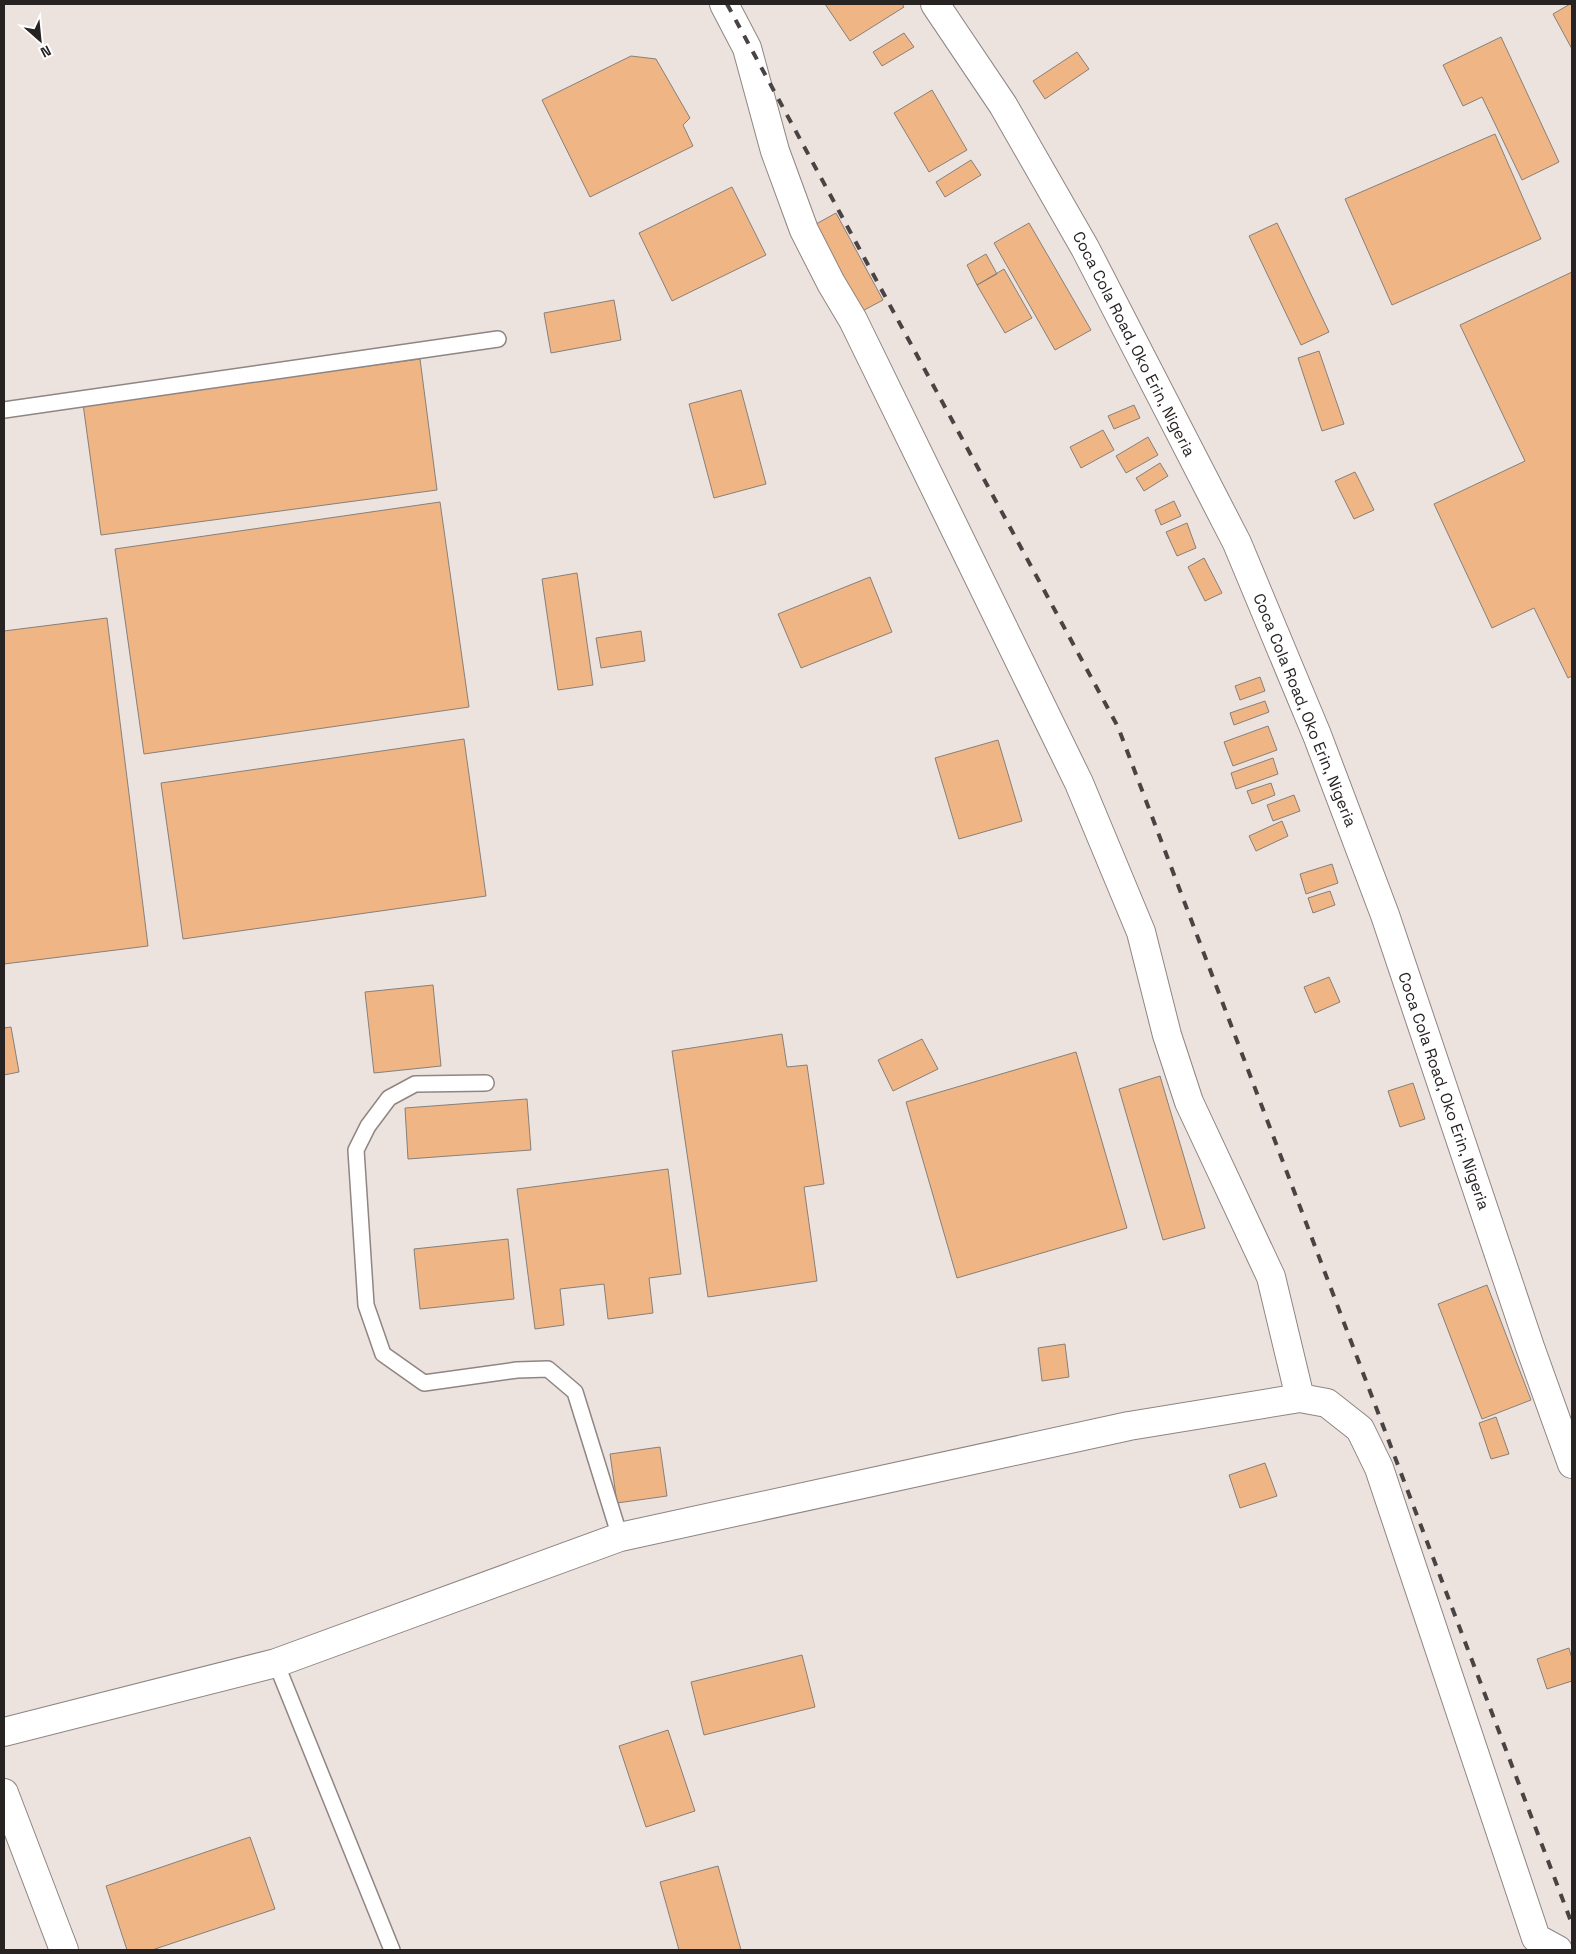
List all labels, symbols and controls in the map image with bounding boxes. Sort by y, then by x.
north arrow [15,15,65,65]
text: N [38,41,54,62]
street label: Coca Cola Road, Oko Erin, Nigeria [1068,228,1200,460]
street label: Coca Cola Road, Oko Erin, Nigeria [1248,590,1362,830]
street label: Coca Cola Road, Oko Erin, Nigeria [1393,969,1495,1213]

